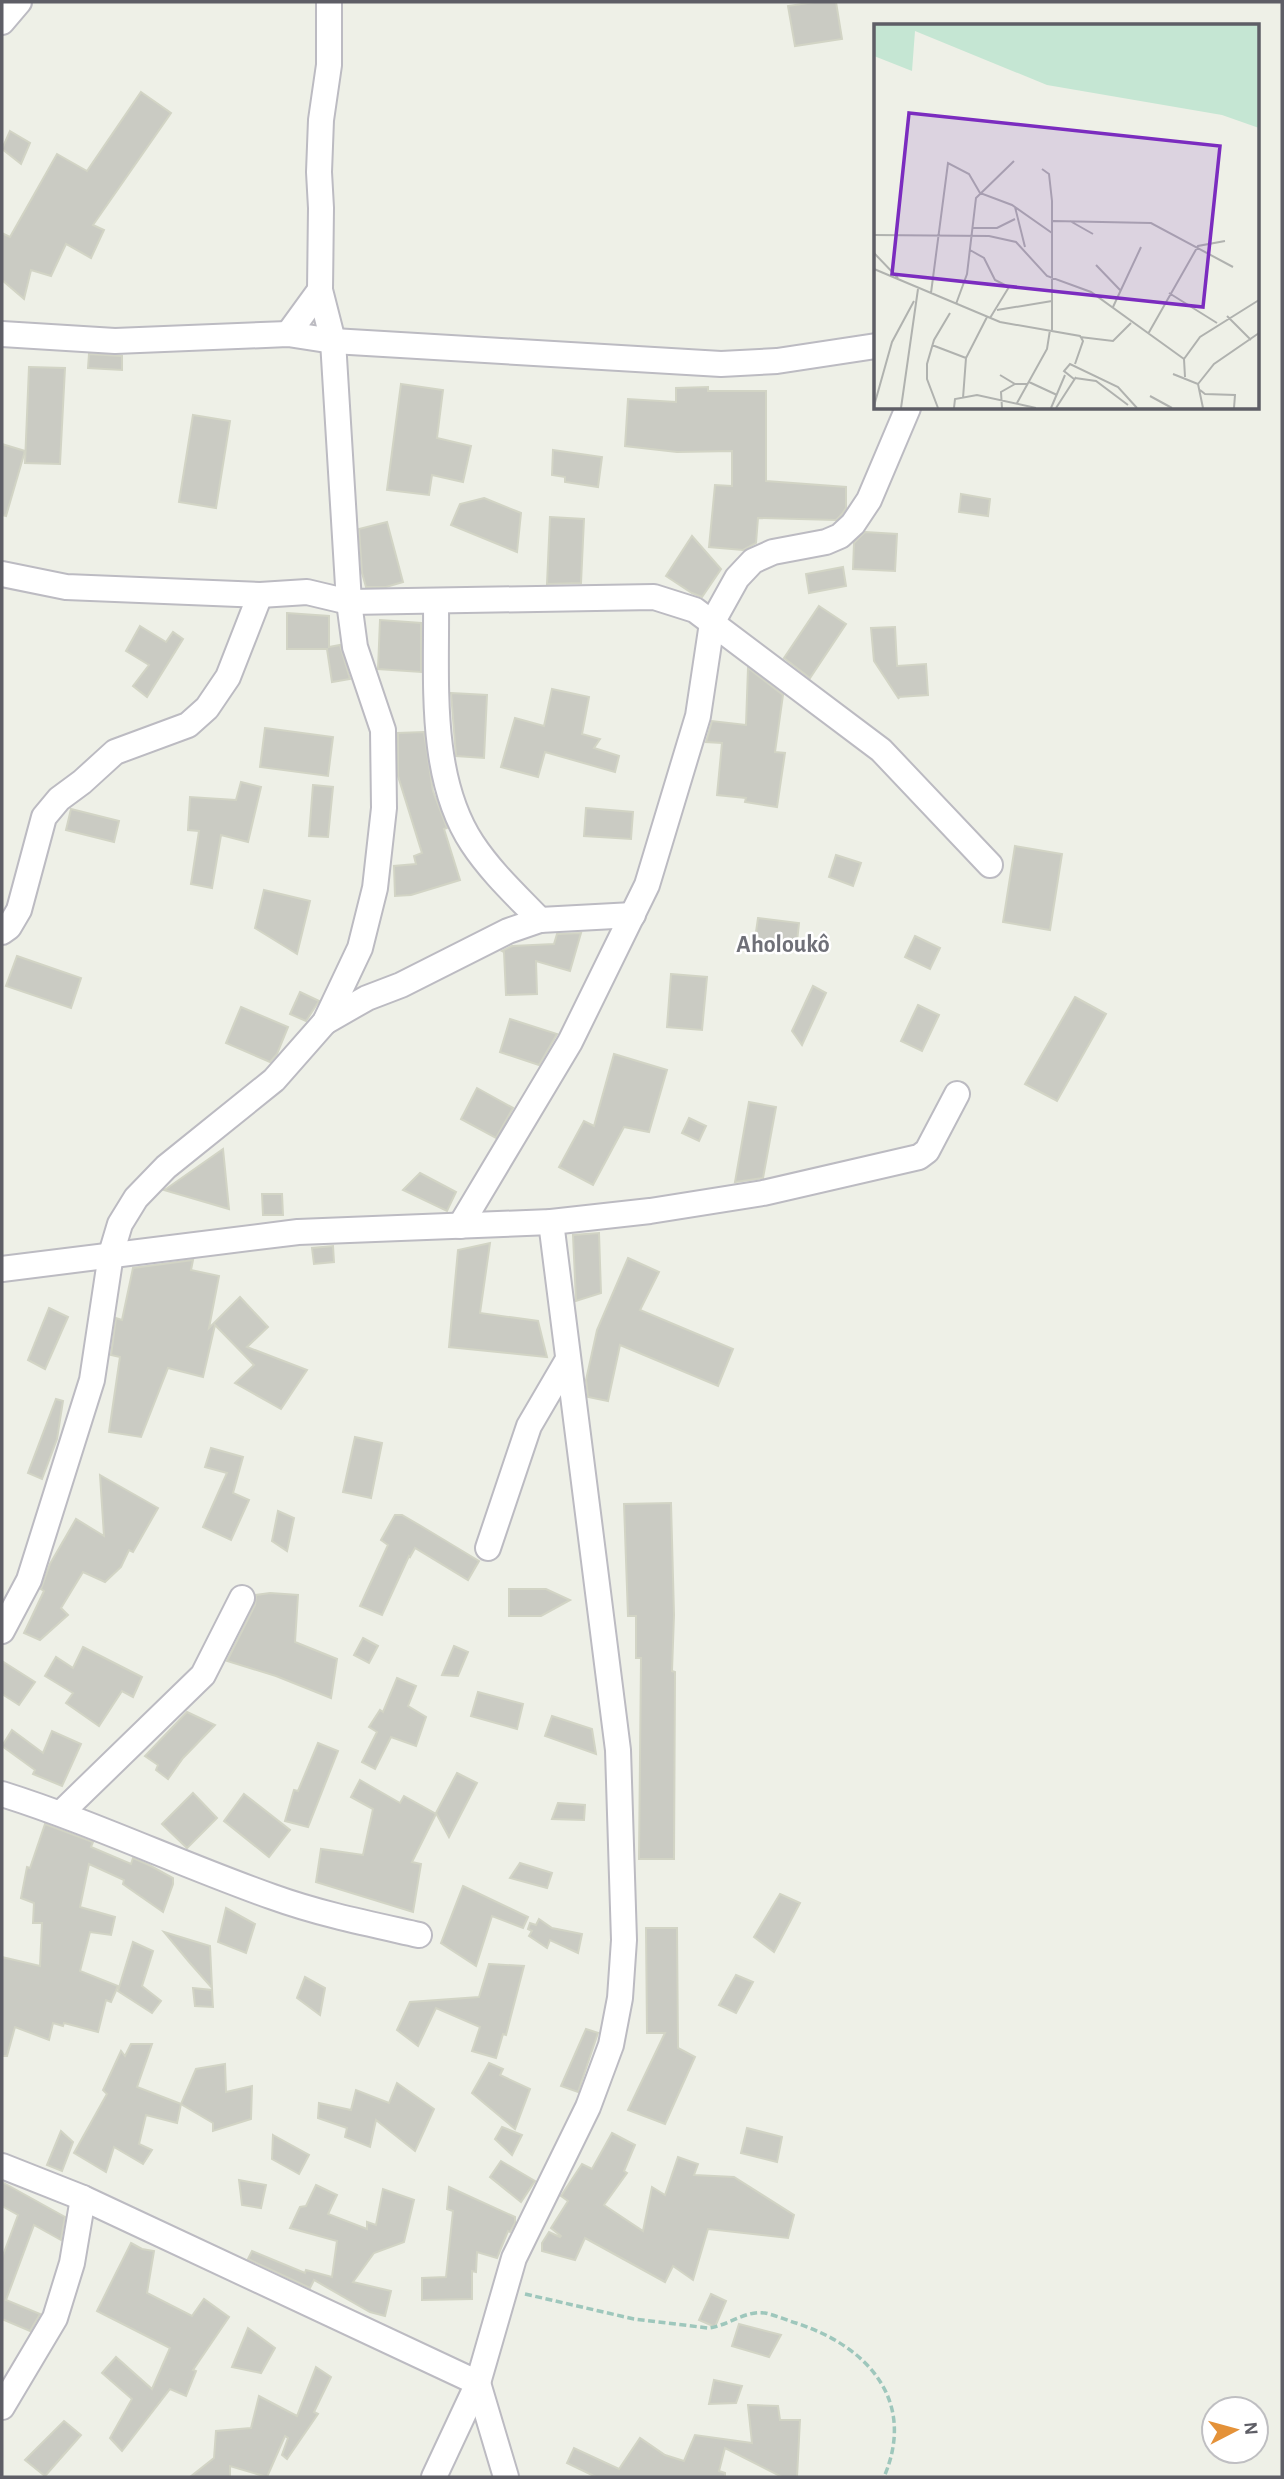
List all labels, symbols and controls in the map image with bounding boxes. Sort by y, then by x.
inset map [874,24,1260,410]
district label: Aholoukô [736,933,830,957]
north arrow [1200,2395,1270,2465]
text: N [1240,2421,1261,2436]

